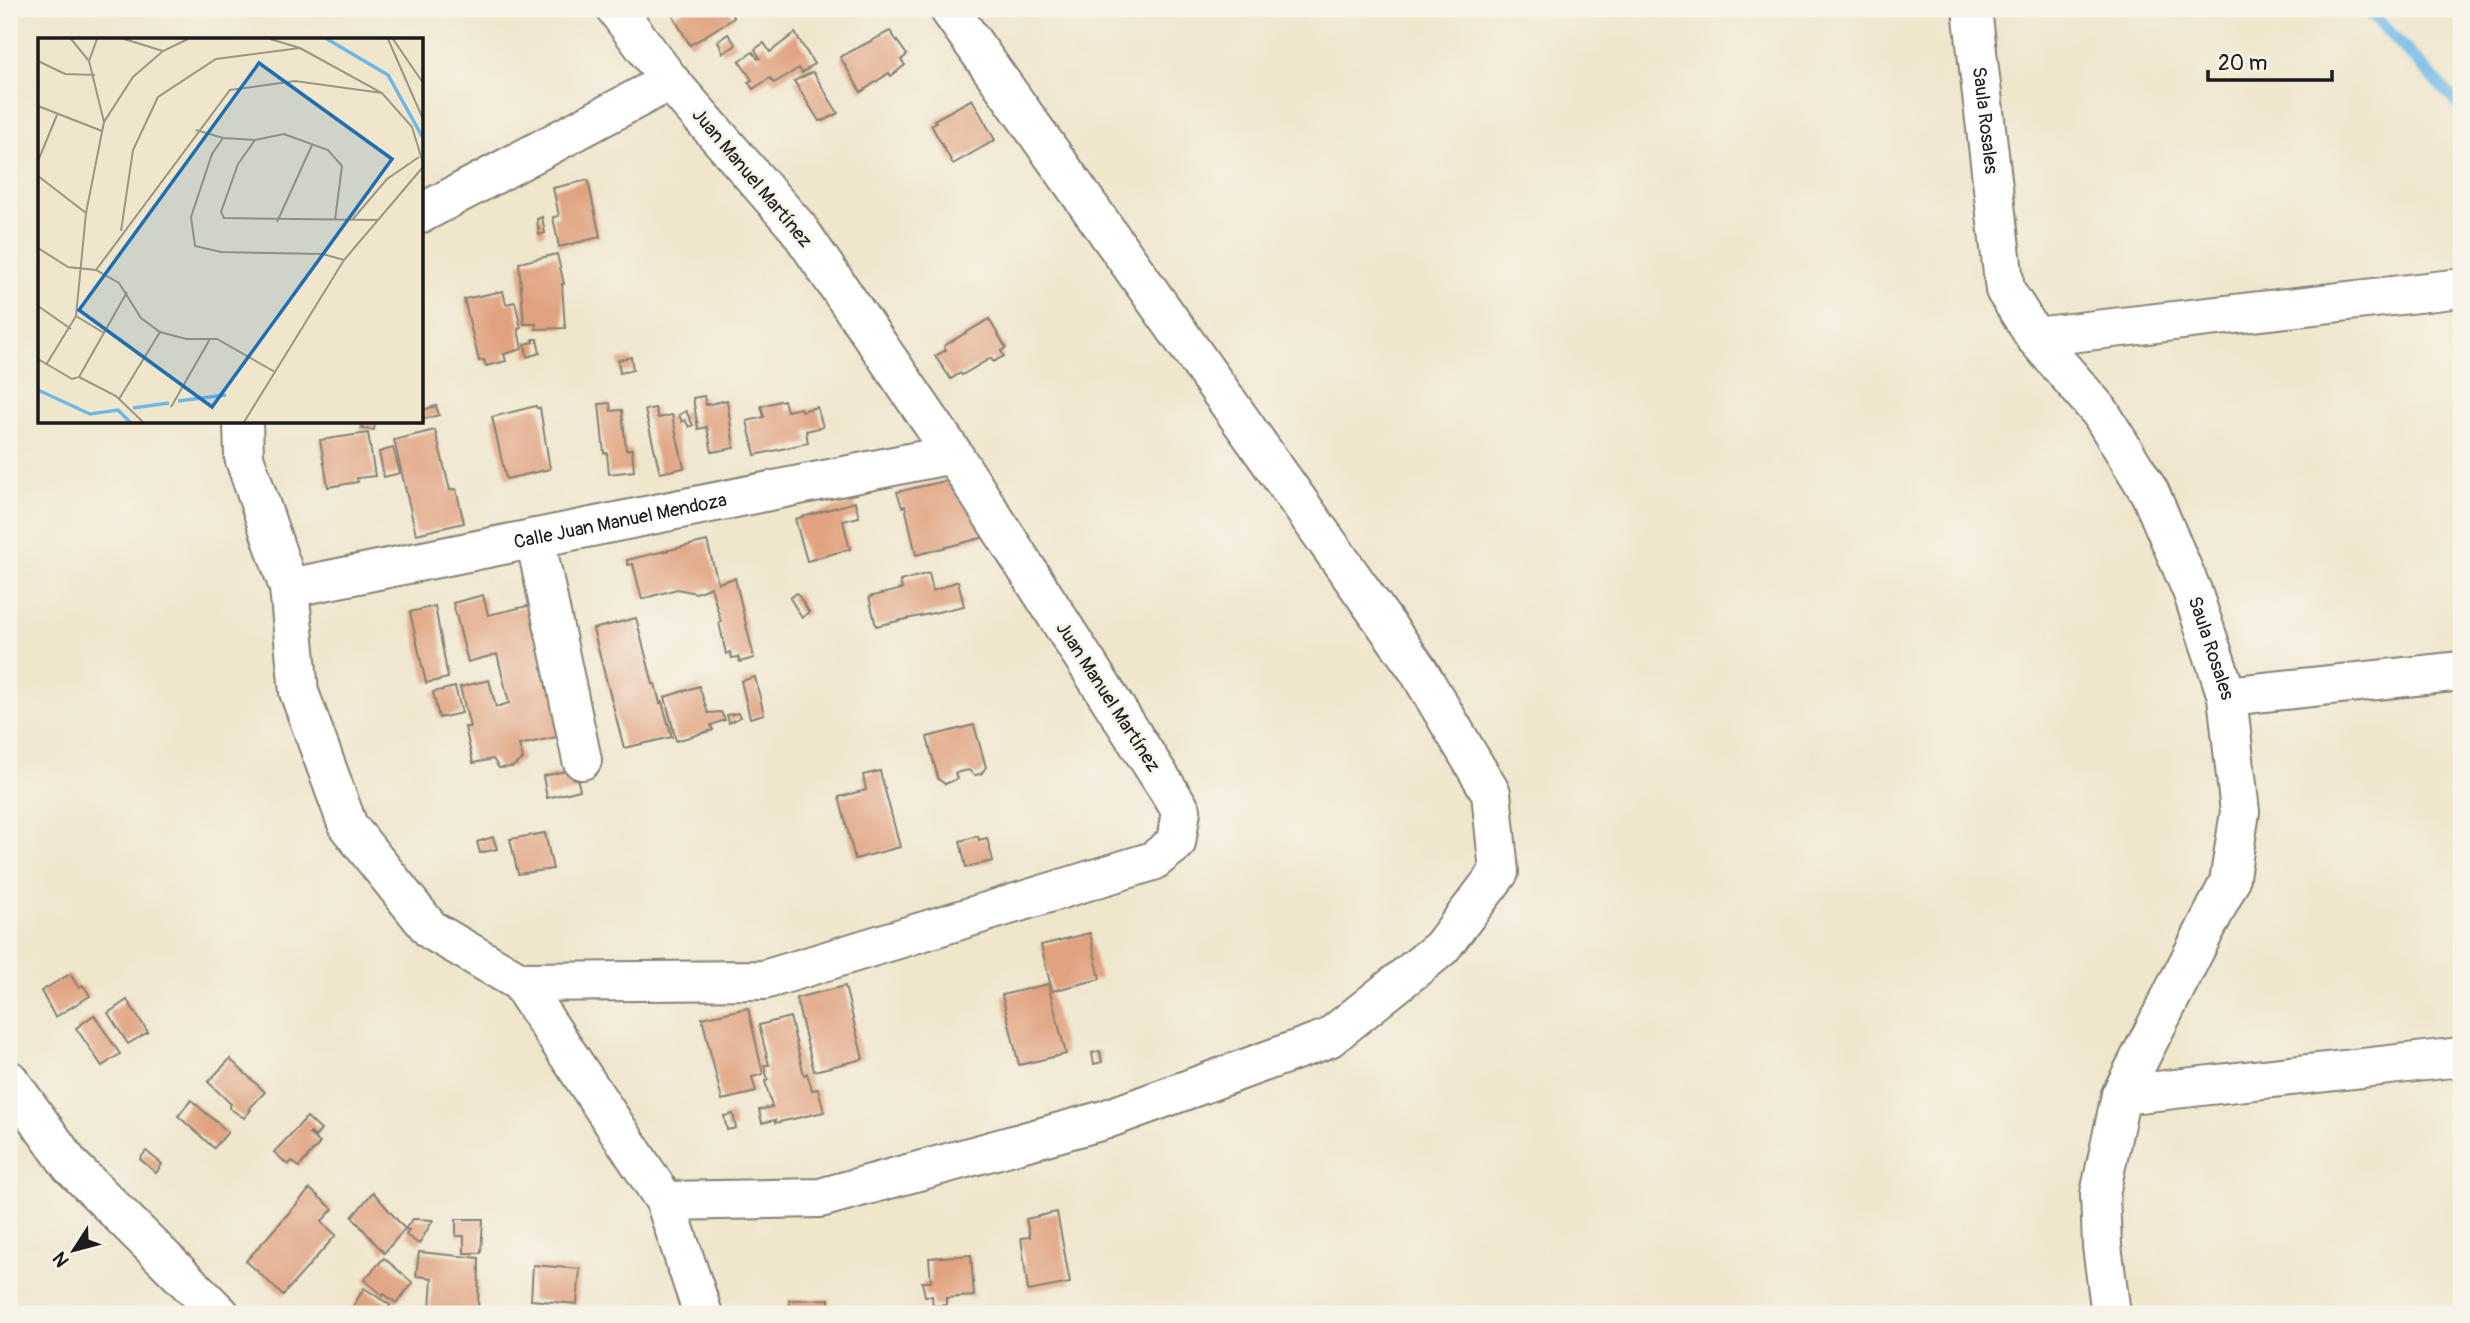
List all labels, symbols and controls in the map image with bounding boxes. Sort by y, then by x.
inset map [38,38,424,424]
scale bar [2208,38,2332,82]
text: 20 m [2218,50,2267,77]
street label: Saula Rosales [1967,65,2003,176]
street label: Juan Manuel Martínez [687,103,817,253]
street label: Calle Juan Manuel Mendoza [512,488,729,554]
street label: Saula Rosales [2183,593,2240,703]
street label: Juan Manuel Martínez [1050,617,1166,777]
north arrow [38,1214,108,1284]
text: N [47,1247,75,1272]

